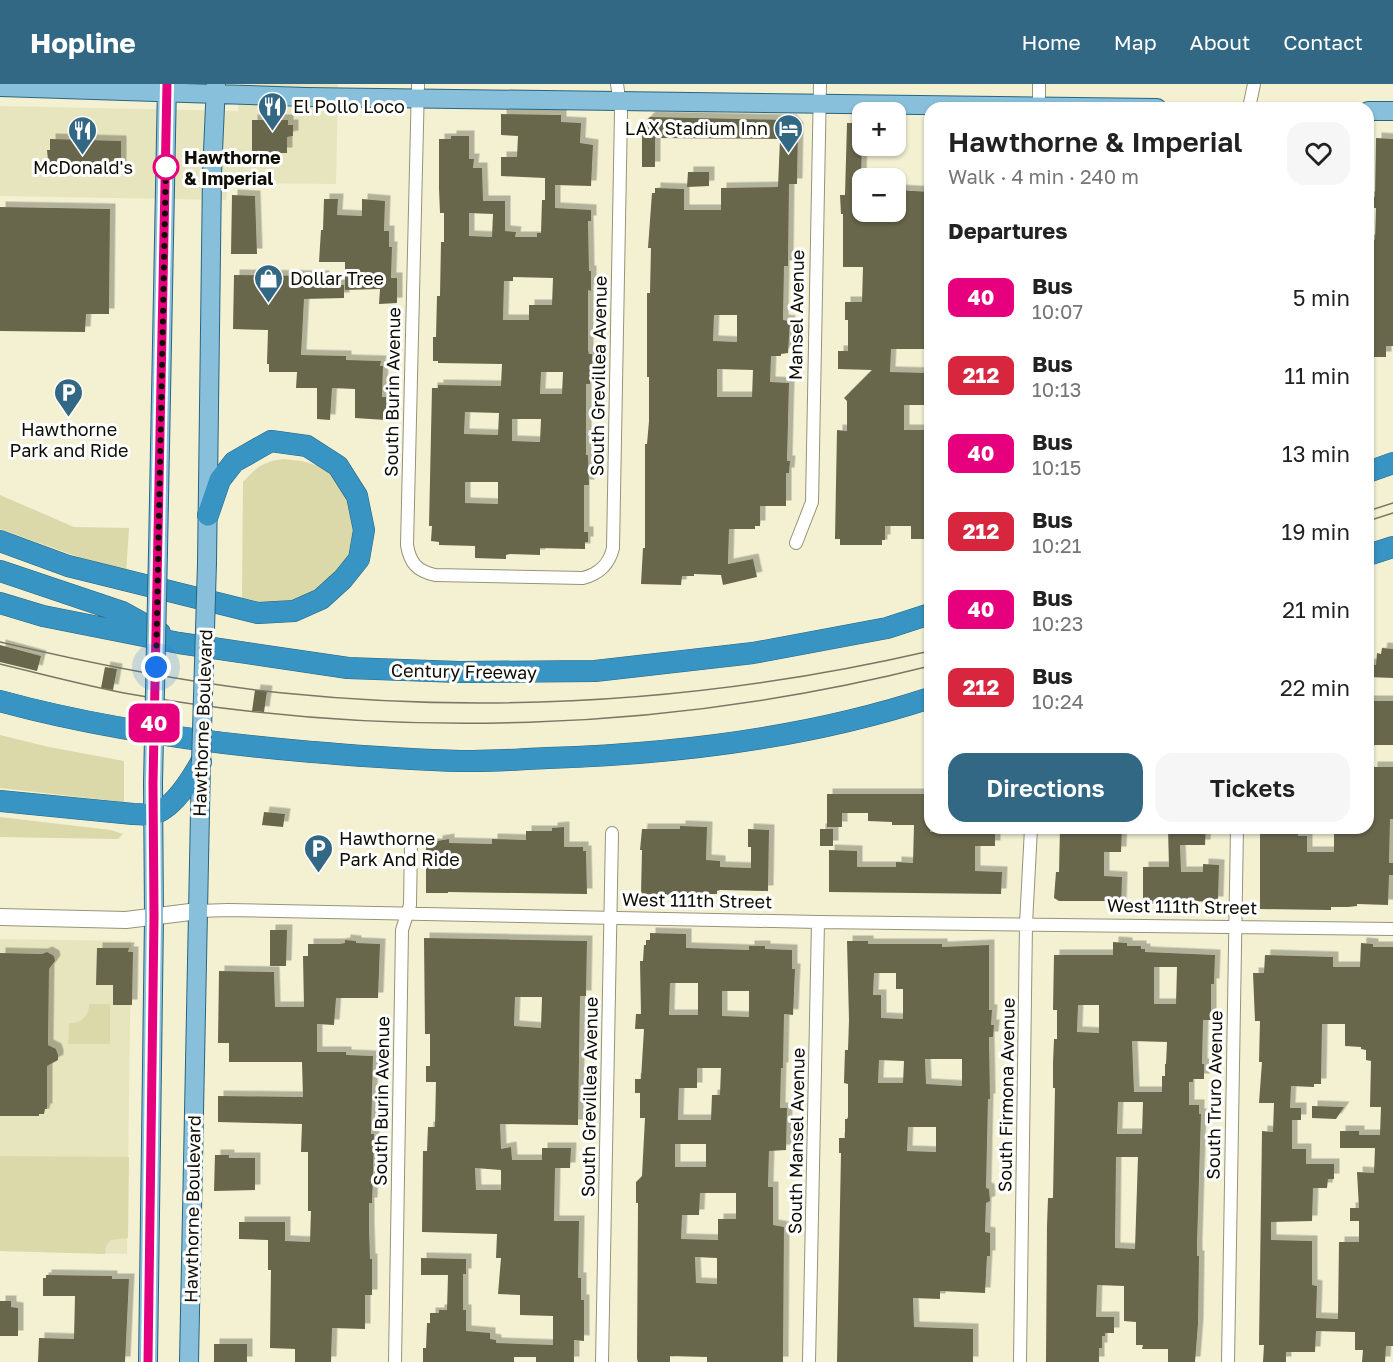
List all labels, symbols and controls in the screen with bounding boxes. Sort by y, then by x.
text: Hopline [30,26,136,59]
text: Home [1021,29,1081,55]
text: Map [1114,29,1157,55]
text: About [1190,29,1250,55]
text: Contact [1283,29,1363,55]
restaurant icon: El Pollo Loco [256,90,288,132]
place label: El Pollo Loco [293,95,405,117]
map controls [852,102,906,222]
button: + [852,102,906,156]
hotel icon: LAX Stadium Inn [773,112,805,154]
restaurant icon: McDonald's [67,114,99,156]
place label: LAX Stadium Inn [625,117,768,139]
button: heart [1287,122,1350,185]
text: Hawthorne & Imperial [948,125,1243,158]
place label: Hawthorne & Imperial [184,146,281,189]
marker: Hawthorne & Imperial [153,154,179,180]
place label: McDonald's [33,156,133,178]
text: Walk · 4 min · 240 m [948,164,1139,188]
button: − [852,168,906,222]
text: Departures [948,217,1067,244]
street label: Mansel Avenue [784,250,808,380]
shop icon: Dollar Tree [253,262,285,304]
place label: Dollar Tree [290,267,384,289]
text: Bus [1032,272,1073,299]
street label: South Grevillea Avenue [585,276,611,476]
text: 40 [968,284,994,310]
text: 5 min [1293,284,1350,311]
text: 10:07 [1032,299,1083,323]
street label: South Burin Avenue [380,307,404,477]
text: Bus [1032,350,1073,377]
text: 212 [963,362,999,388]
text: 11 min [1284,362,1350,389]
parking icon: Hawthorne Park and Ride [53,376,85,418]
text: 10:13 [1032,377,1082,401]
place label: Hawthorne Park and Ride [10,418,128,461]
text: Bus [1032,428,1073,455]
text: 40 [968,440,994,466]
text: 13 min [1282,440,1350,467]
text: 10:15 [1032,455,1081,479]
text: Bus [1032,506,1073,533]
text: 212 [963,518,999,544]
text: 19 min [1282,518,1350,545]
text: 10:21 [1032,533,1081,557]
text: Bus [1032,584,1073,611]
text: 40 [968,596,994,622]
text: 21 min [1282,596,1350,623]
text: 10:23 [1032,611,1083,635]
street label: Hawthorne Boulevard [188,629,216,817]
your location [141,652,171,682]
street label: Century Freeway [391,659,537,683]
text: Bus [1032,662,1073,689]
text: 212 [963,674,999,700]
text: 22 min [1280,674,1350,701]
text: 10:24 [1032,689,1084,713]
line badge: 40 [127,704,181,742]
text: 40 [141,710,167,736]
button: Directions [948,753,1143,822]
button: Tickets [1155,753,1350,822]
place label: Hawthorne Park And Ride [339,827,460,870]
parking icon: Hawthorne Park And Ride [302,832,334,874]
street label: West 111th Street [622,888,772,912]
street label: West 111th Street [1107,894,1257,918]
street label: South Grevillea Avenue [576,997,602,1197]
street label: South Firmona Avenue [993,998,1019,1192]
street label: South Truro Avenue [1202,1010,1226,1180]
street label: South Burin Avenue [369,1016,393,1186]
street label: South Mansel Avenue [783,1048,809,1234]
street label: Hawthorne Boulevard [179,1115,205,1303]

